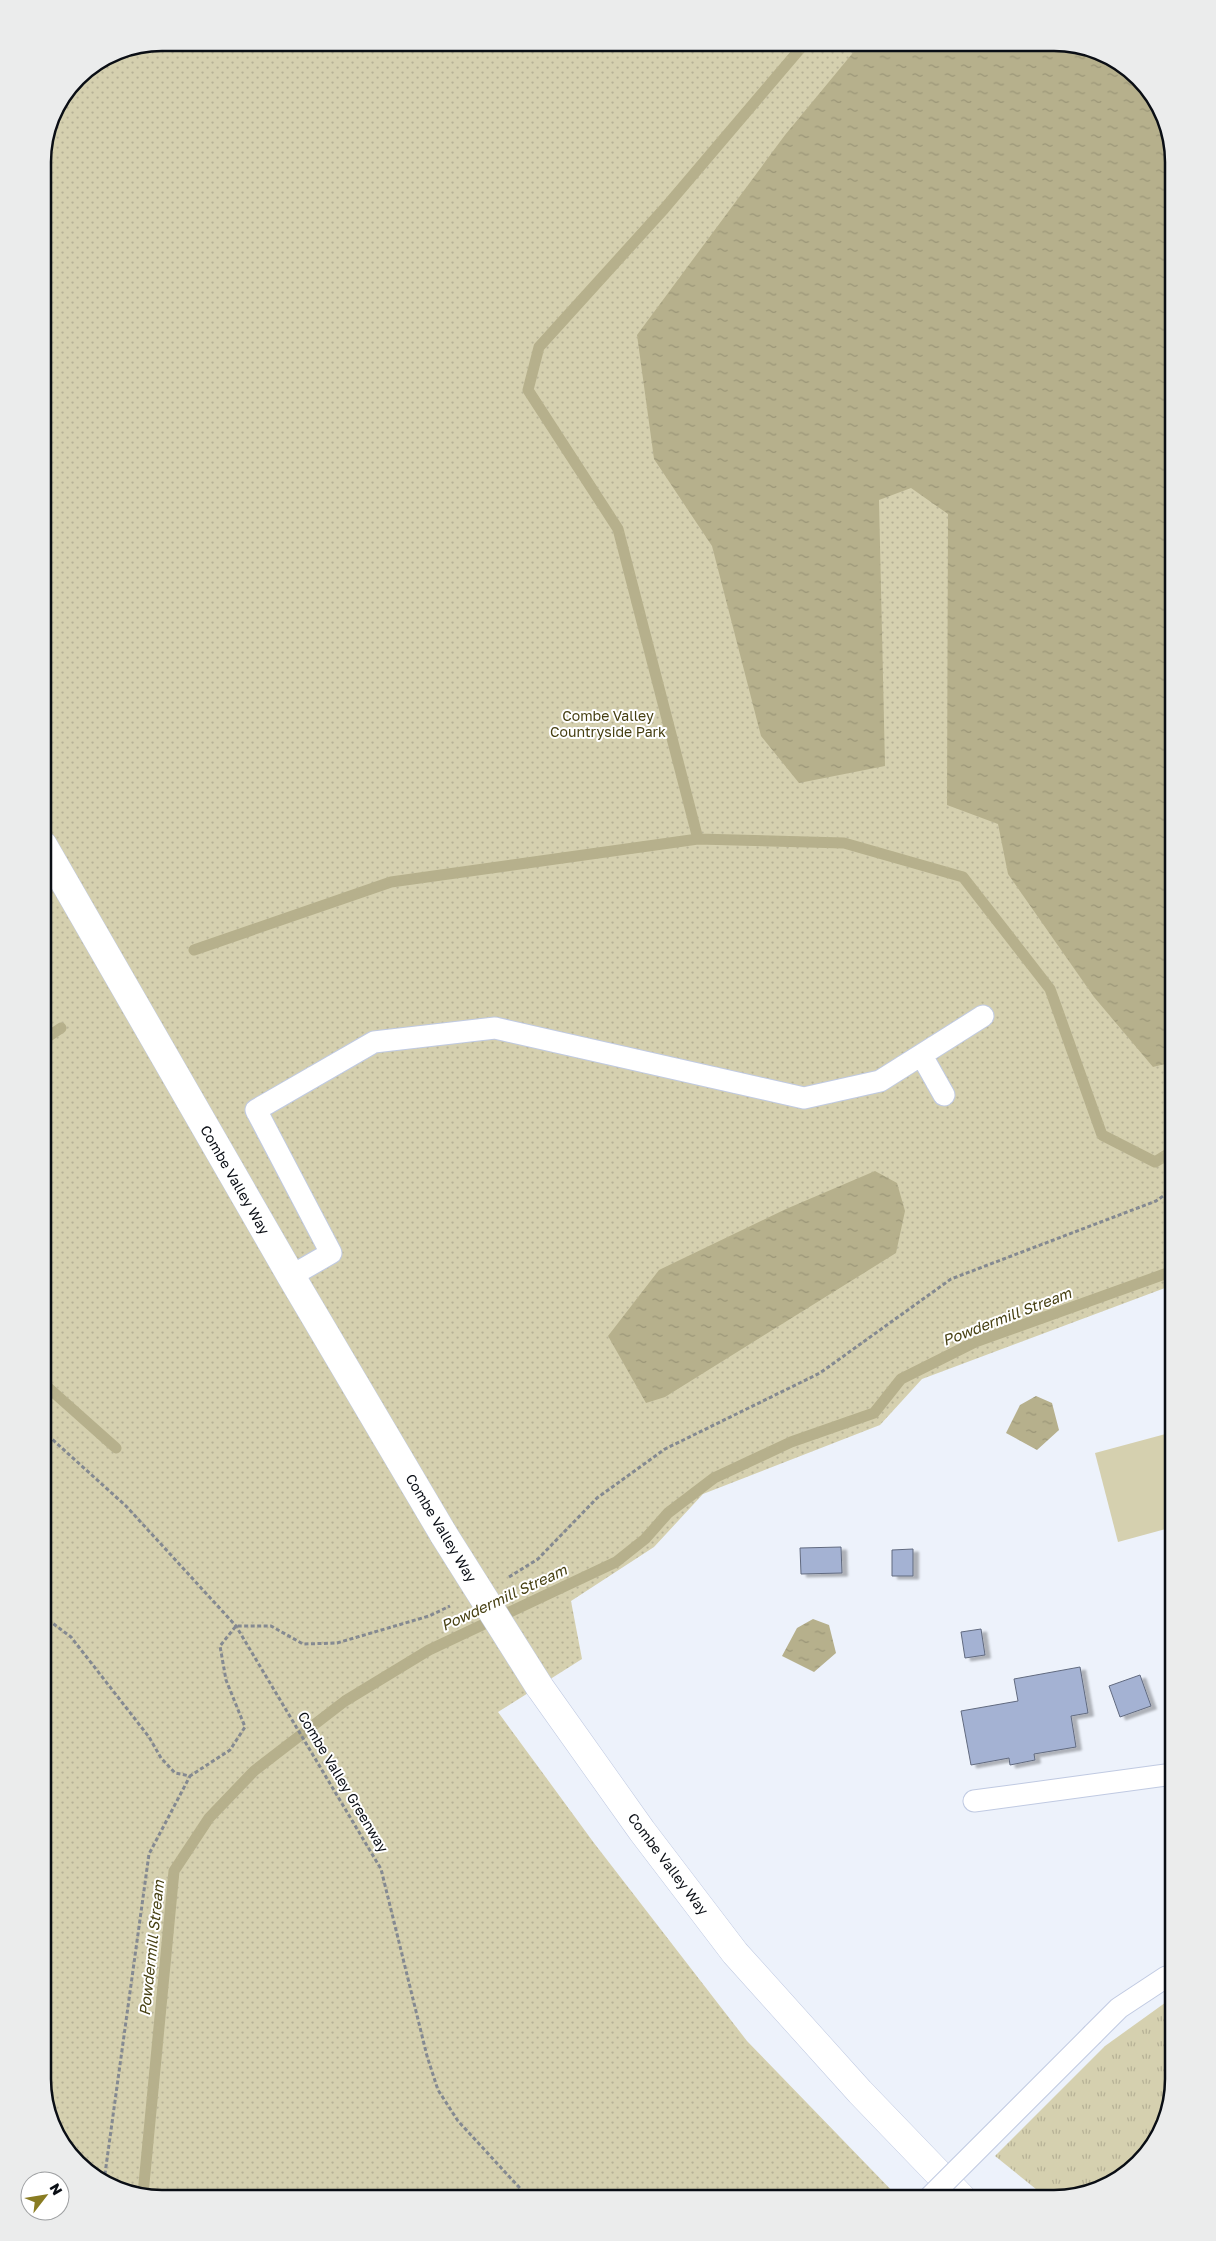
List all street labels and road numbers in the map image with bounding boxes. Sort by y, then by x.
street label: Combe Valley Way [197,1122,274,1238]
street label: Combe Valley Way [402,1471,481,1585]
street label: Combe Valley Greenway [295,1708,392,1855]
street label: Combe Valley Way [624,1809,712,1918]

